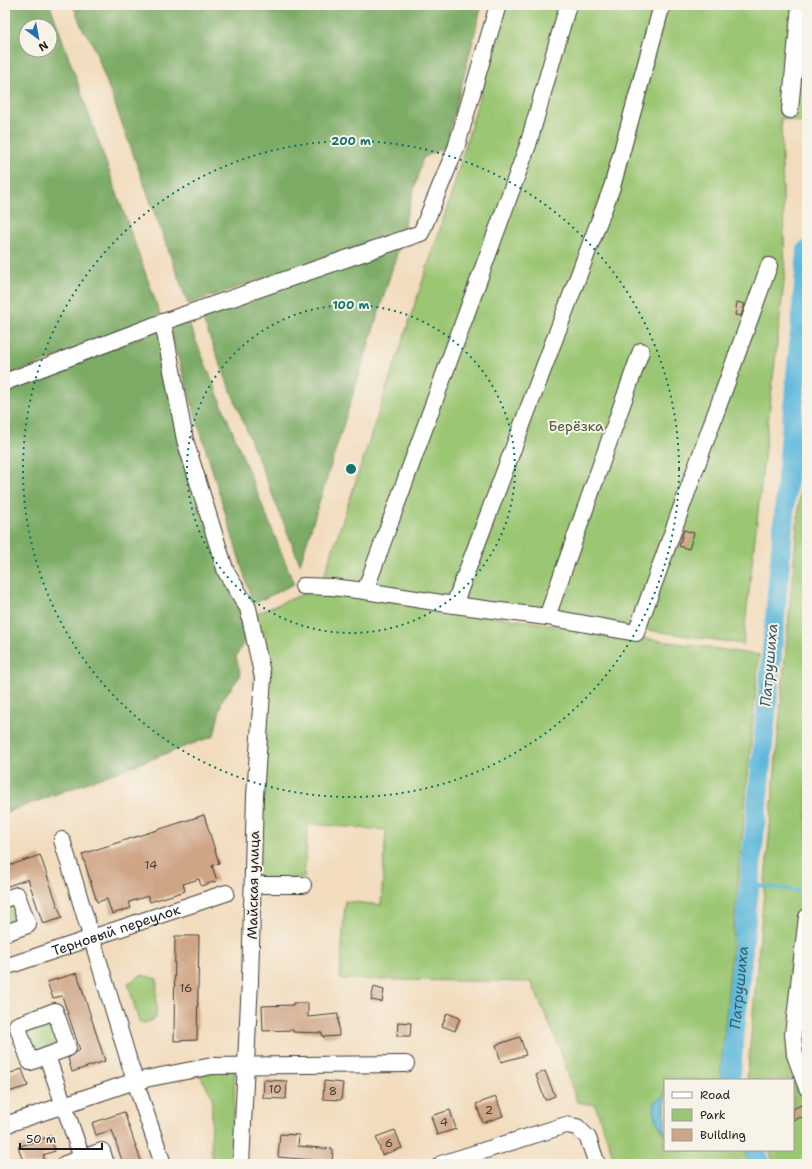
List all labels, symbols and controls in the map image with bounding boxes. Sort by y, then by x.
north arrow [18,18,58,58]
text: N [35,37,51,55]
text: 200 m [331,133,371,149]
text: 100 m [333,297,370,313]
park label: Берёзка [548,417,604,435]
centre of rings [344,462,358,476]
water label: Патрушиха [755,623,783,707]
street label: Майская улица [243,830,263,940]
house number: 14 [145,857,157,873]
street label: Терновый переулок [49,900,183,960]
water label: Патрушиха [725,945,753,1030]
house number: 16 [179,980,193,996]
legend [664,1079,794,1151]
house number: 10 [268,1081,282,1097]
house number: 8 [329,1083,337,1099]
text: Road [700,1087,731,1103]
house number: 2 [485,1102,493,1118]
text: Park [700,1107,726,1123]
house number: 4 [440,1114,448,1130]
scale bar [20,1125,102,1151]
text: Building [700,1127,746,1143]
text: 50 m [26,1131,56,1147]
house number: 6 [385,1135,393,1151]

